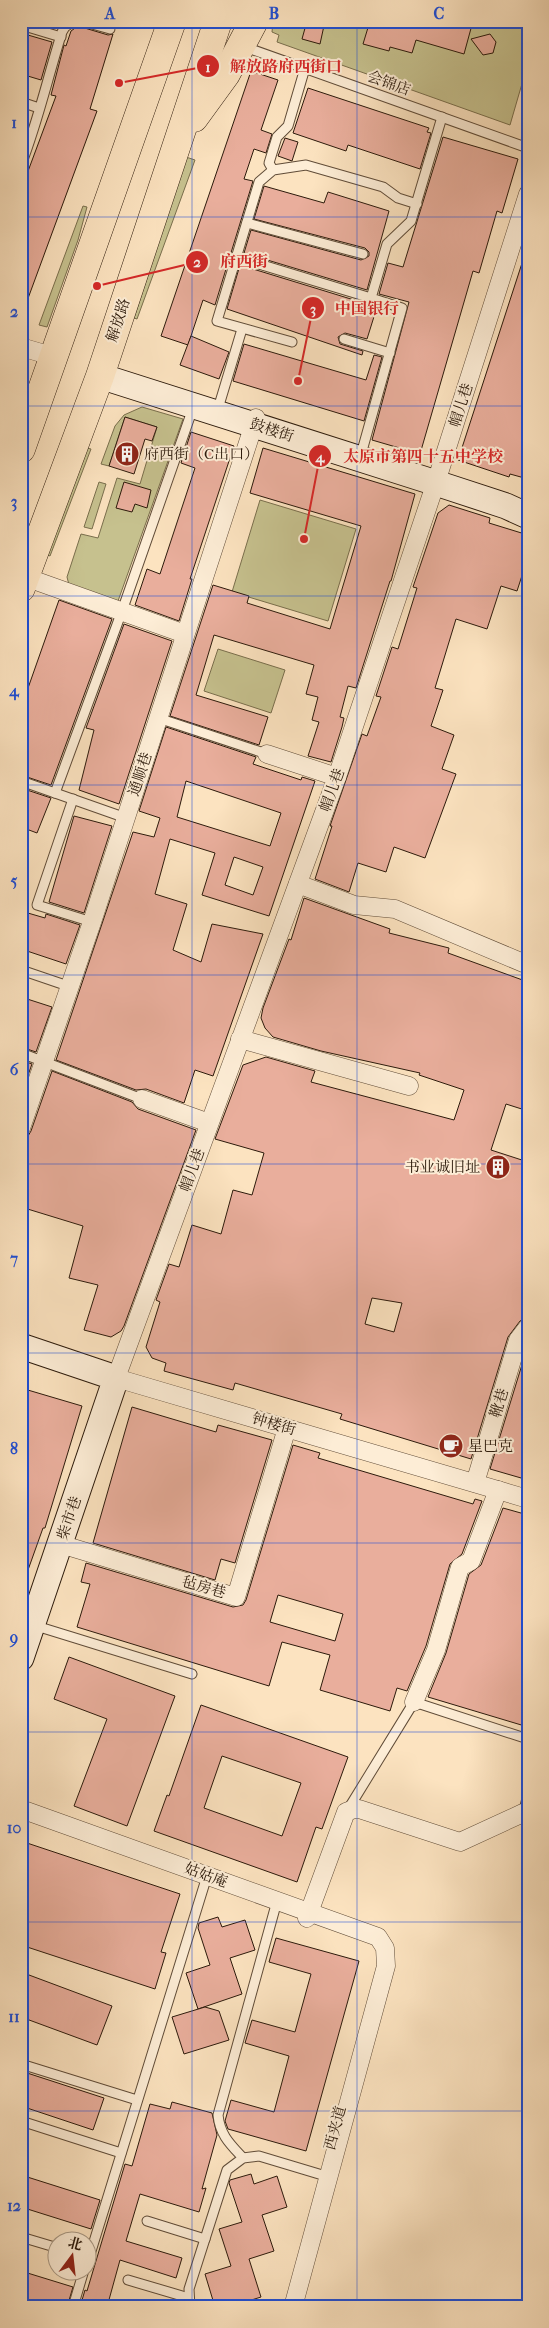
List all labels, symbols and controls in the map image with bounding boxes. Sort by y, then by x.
text: A [104,4,116,23]
text: B [269,4,279,23]
text: C [434,4,445,23]
callout: 解放路府西街口 [195,51,352,82]
text: 解放路府西街口 [230,57,342,76]
text: 1 [205,58,211,76]
street label: 会锦店 [365,67,413,99]
text: 1 [11,113,17,132]
callout: 府西街 [185,246,278,277]
text: 府西街 [220,252,268,271]
text: 2 [193,253,201,271]
callout: 中国银行 [300,293,409,324]
street label: 解放路 [102,296,134,344]
text: 中国银行 [335,299,399,318]
text: 3 [310,300,316,318]
text: 2 [10,302,18,321]
street label: 帽儿巷 [445,381,477,429]
street label: 鼓楼街 [248,414,296,446]
building icon: 府西街（C出口） [114,441,140,467]
callout: 太原市第四十五中学校 [308,441,513,472]
place label: 府西街（C出口） [144,445,259,463]
text: 太原市第四十五中学校 [343,447,503,466]
text: 4 [315,448,326,466]
text: 3 [11,492,17,512]
text: 4 [8,681,20,701]
street label: 通顺巷 [124,750,156,798]
street label: 帽儿巷 [316,766,348,814]
text: 5 [11,871,18,890]
text: 6 [10,1060,19,1079]
street label: 帽儿巷 [176,1146,208,1194]
building icon: 书业诚旧址 [485,1154,511,1180]
place label: 书业诚旧址 [405,1158,480,1176]
text: 7 [9,1249,18,1268]
street label: 靴巷 [486,1386,512,1420]
street label: 钟楼街 [250,1409,298,1439]
cafe icon: 星巴克 [438,1433,464,1459]
place label: 星巴克 [468,1437,513,1455]
text: 8 [10,1439,18,1458]
street label: 柴市巷 [53,1494,85,1542]
street label: 毡房巷 [180,1572,228,1602]
text: 9 [9,1628,18,1648]
text: 10 [7,1818,21,1837]
street label: 姑姑庵 [182,1859,230,1891]
text: 11 [8,2007,20,2026]
street label: 西夹道 [320,2104,350,2152]
text: 12 [7,2196,21,2215]
north arrow [48,2230,98,2280]
text: 北 [66,2234,84,2254]

